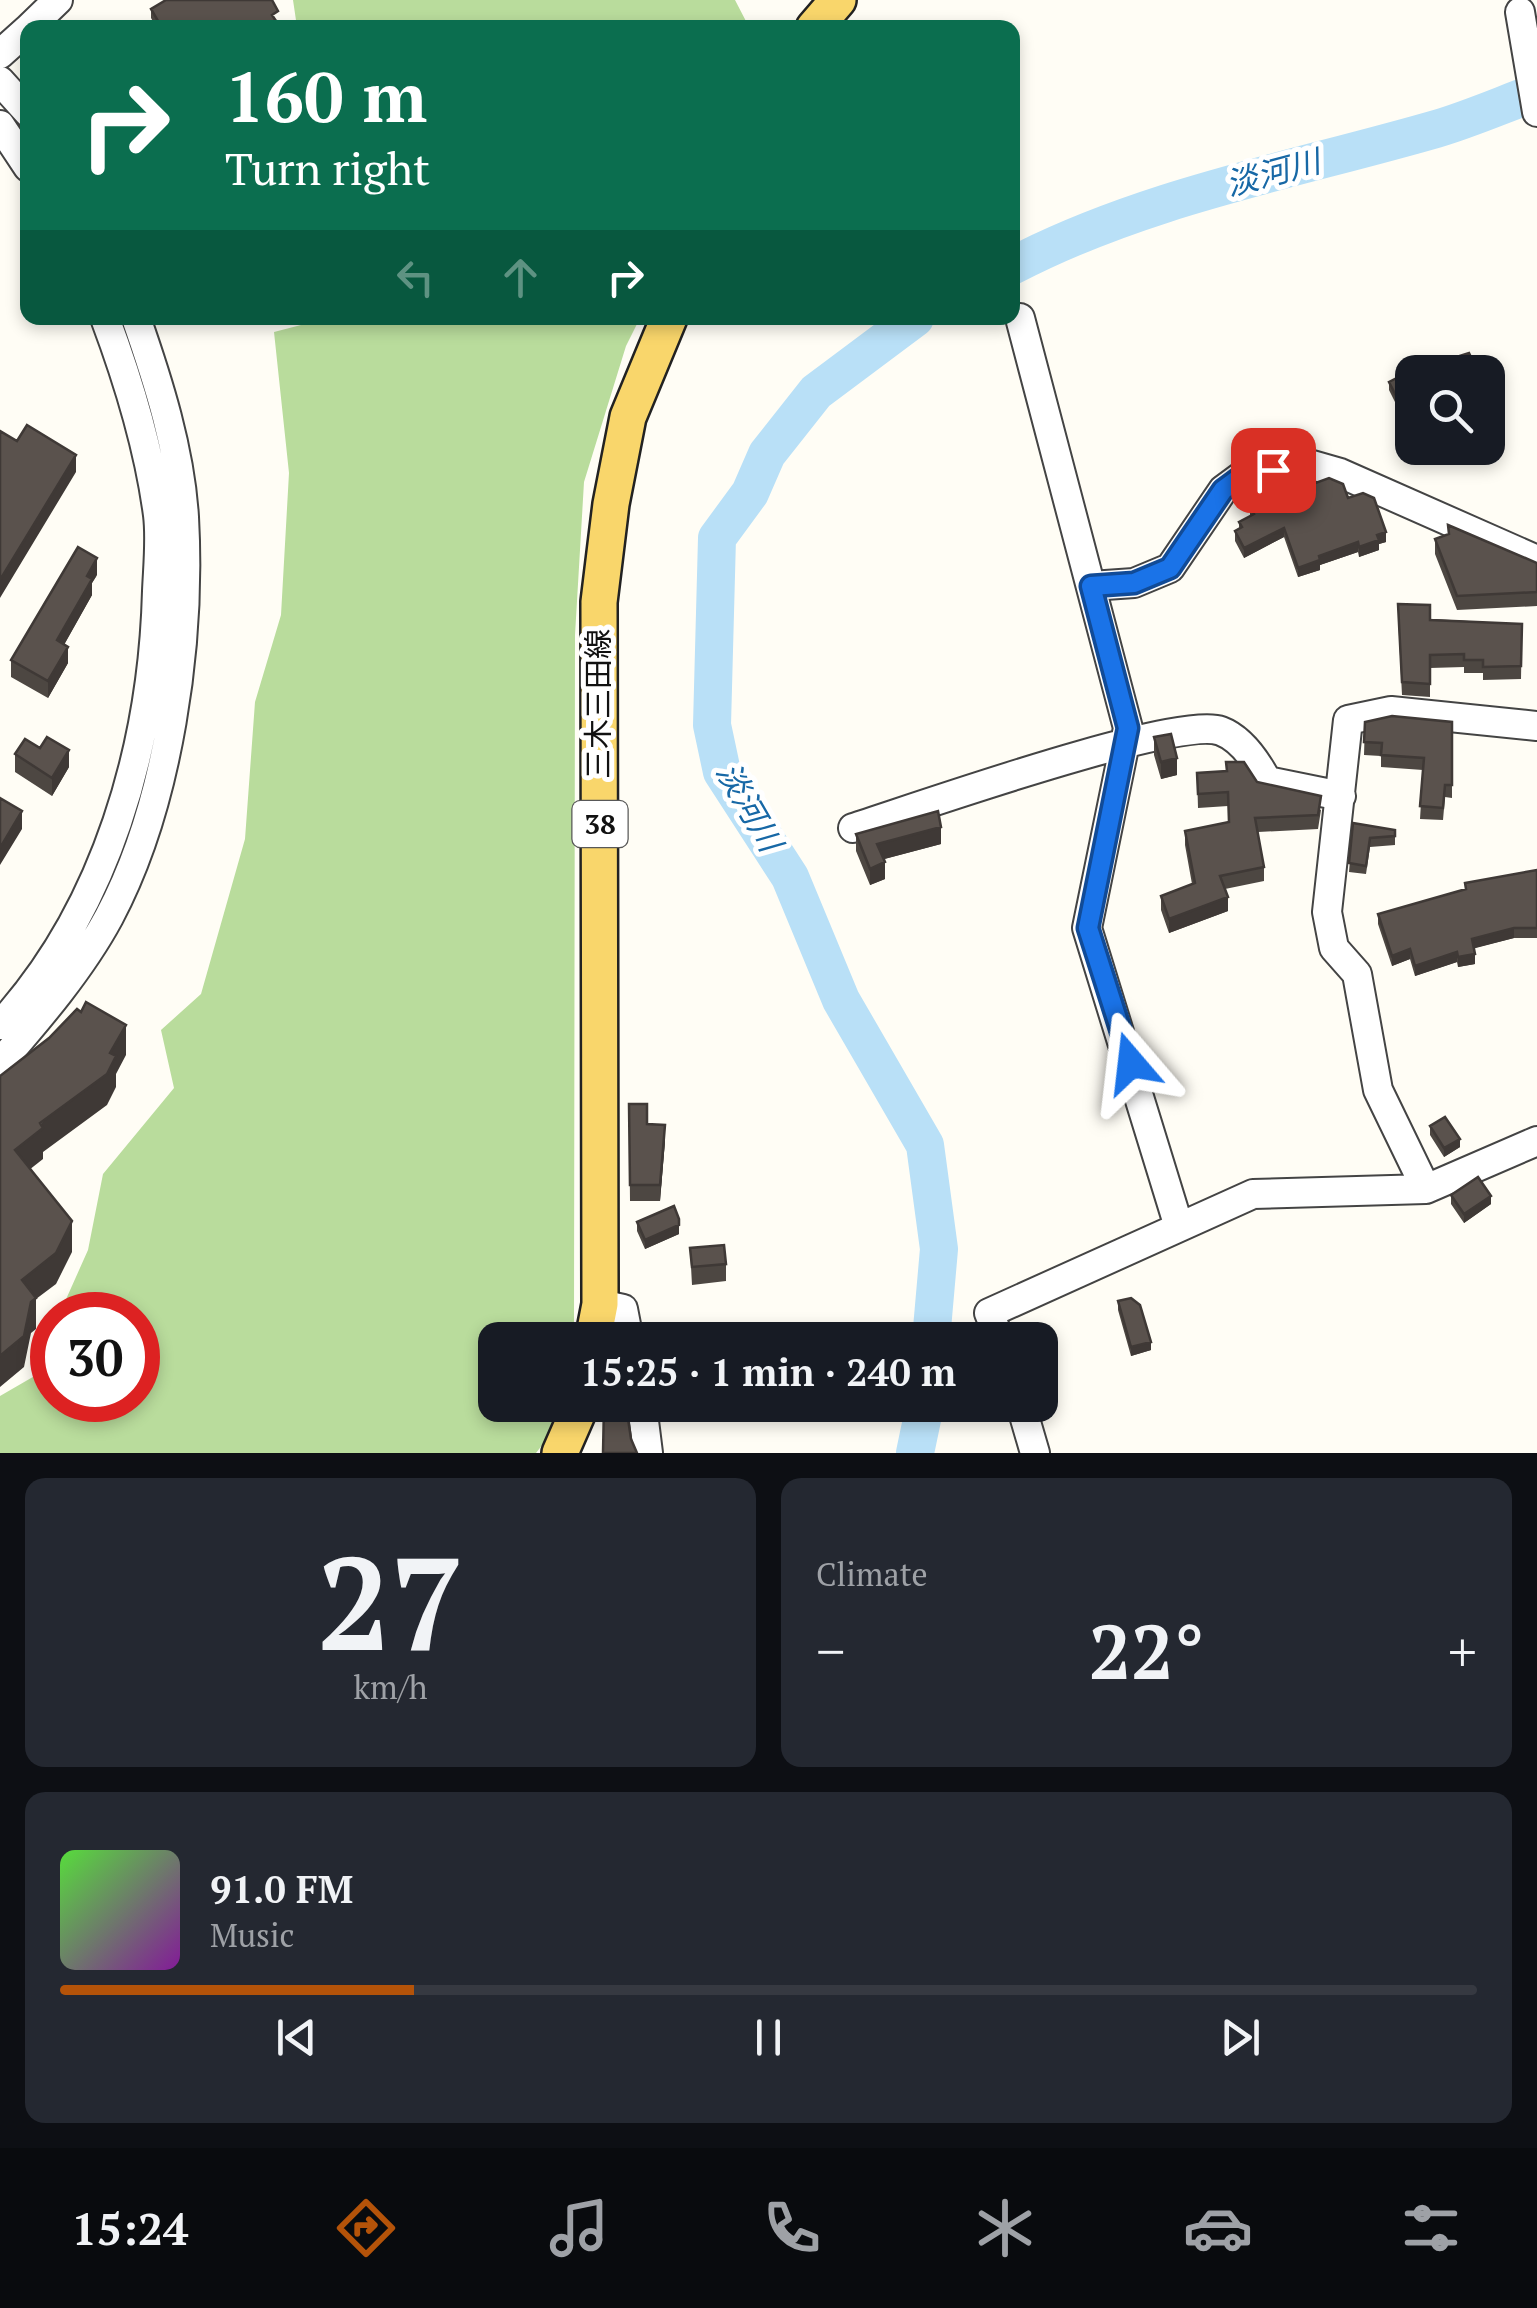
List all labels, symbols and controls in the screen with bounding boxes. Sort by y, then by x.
text: 160 m [225,49,427,142]
icon: right [60,60,190,190]
text: Turn right [225,138,430,198]
water label: 淡河川 [1221,139,1327,205]
icon: left [388,250,443,305]
icon: ahead [493,250,548,305]
icon: right [598,250,653,305]
map controls [1395,355,1505,465]
button: search [1395,355,1505,465]
pin [1231,428,1316,513]
icon: arrive [1246,443,1301,498]
street label: 三木三田線 [578,629,618,779]
water label: 淡河川 [708,754,794,861]
road number: 38 [572,801,628,847]
position arrow [1079,1011,1183,1115]
speed limit sign: 30 [30,1292,160,1422]
text: 15:25 · 1 min · 240 m [580,1347,956,1397]
text: 27 [317,1515,464,1687]
text: Climate [816,1553,928,1595]
text: 22° [1089,1601,1204,1700]
text: − [816,1614,845,1687]
text: + [1448,1614,1477,1687]
text: km/h [354,1666,427,1708]
text: 91.0 FM [210,1864,353,1914]
text: Music [210,1914,295,1956]
icon: previous [269,2010,324,2065]
icon: pause [741,2010,796,2065]
icon: next [1213,2010,1268,2065]
icon: directions [331,2193,401,2263]
icon: music [544,2193,614,2263]
icon: phone [757,2193,827,2263]
icon: climate [970,2193,1040,2263]
icon: car [1183,2193,1253,2263]
icon: filters [1396,2193,1466,2263]
text: 15:24 [71,2198,189,2258]

